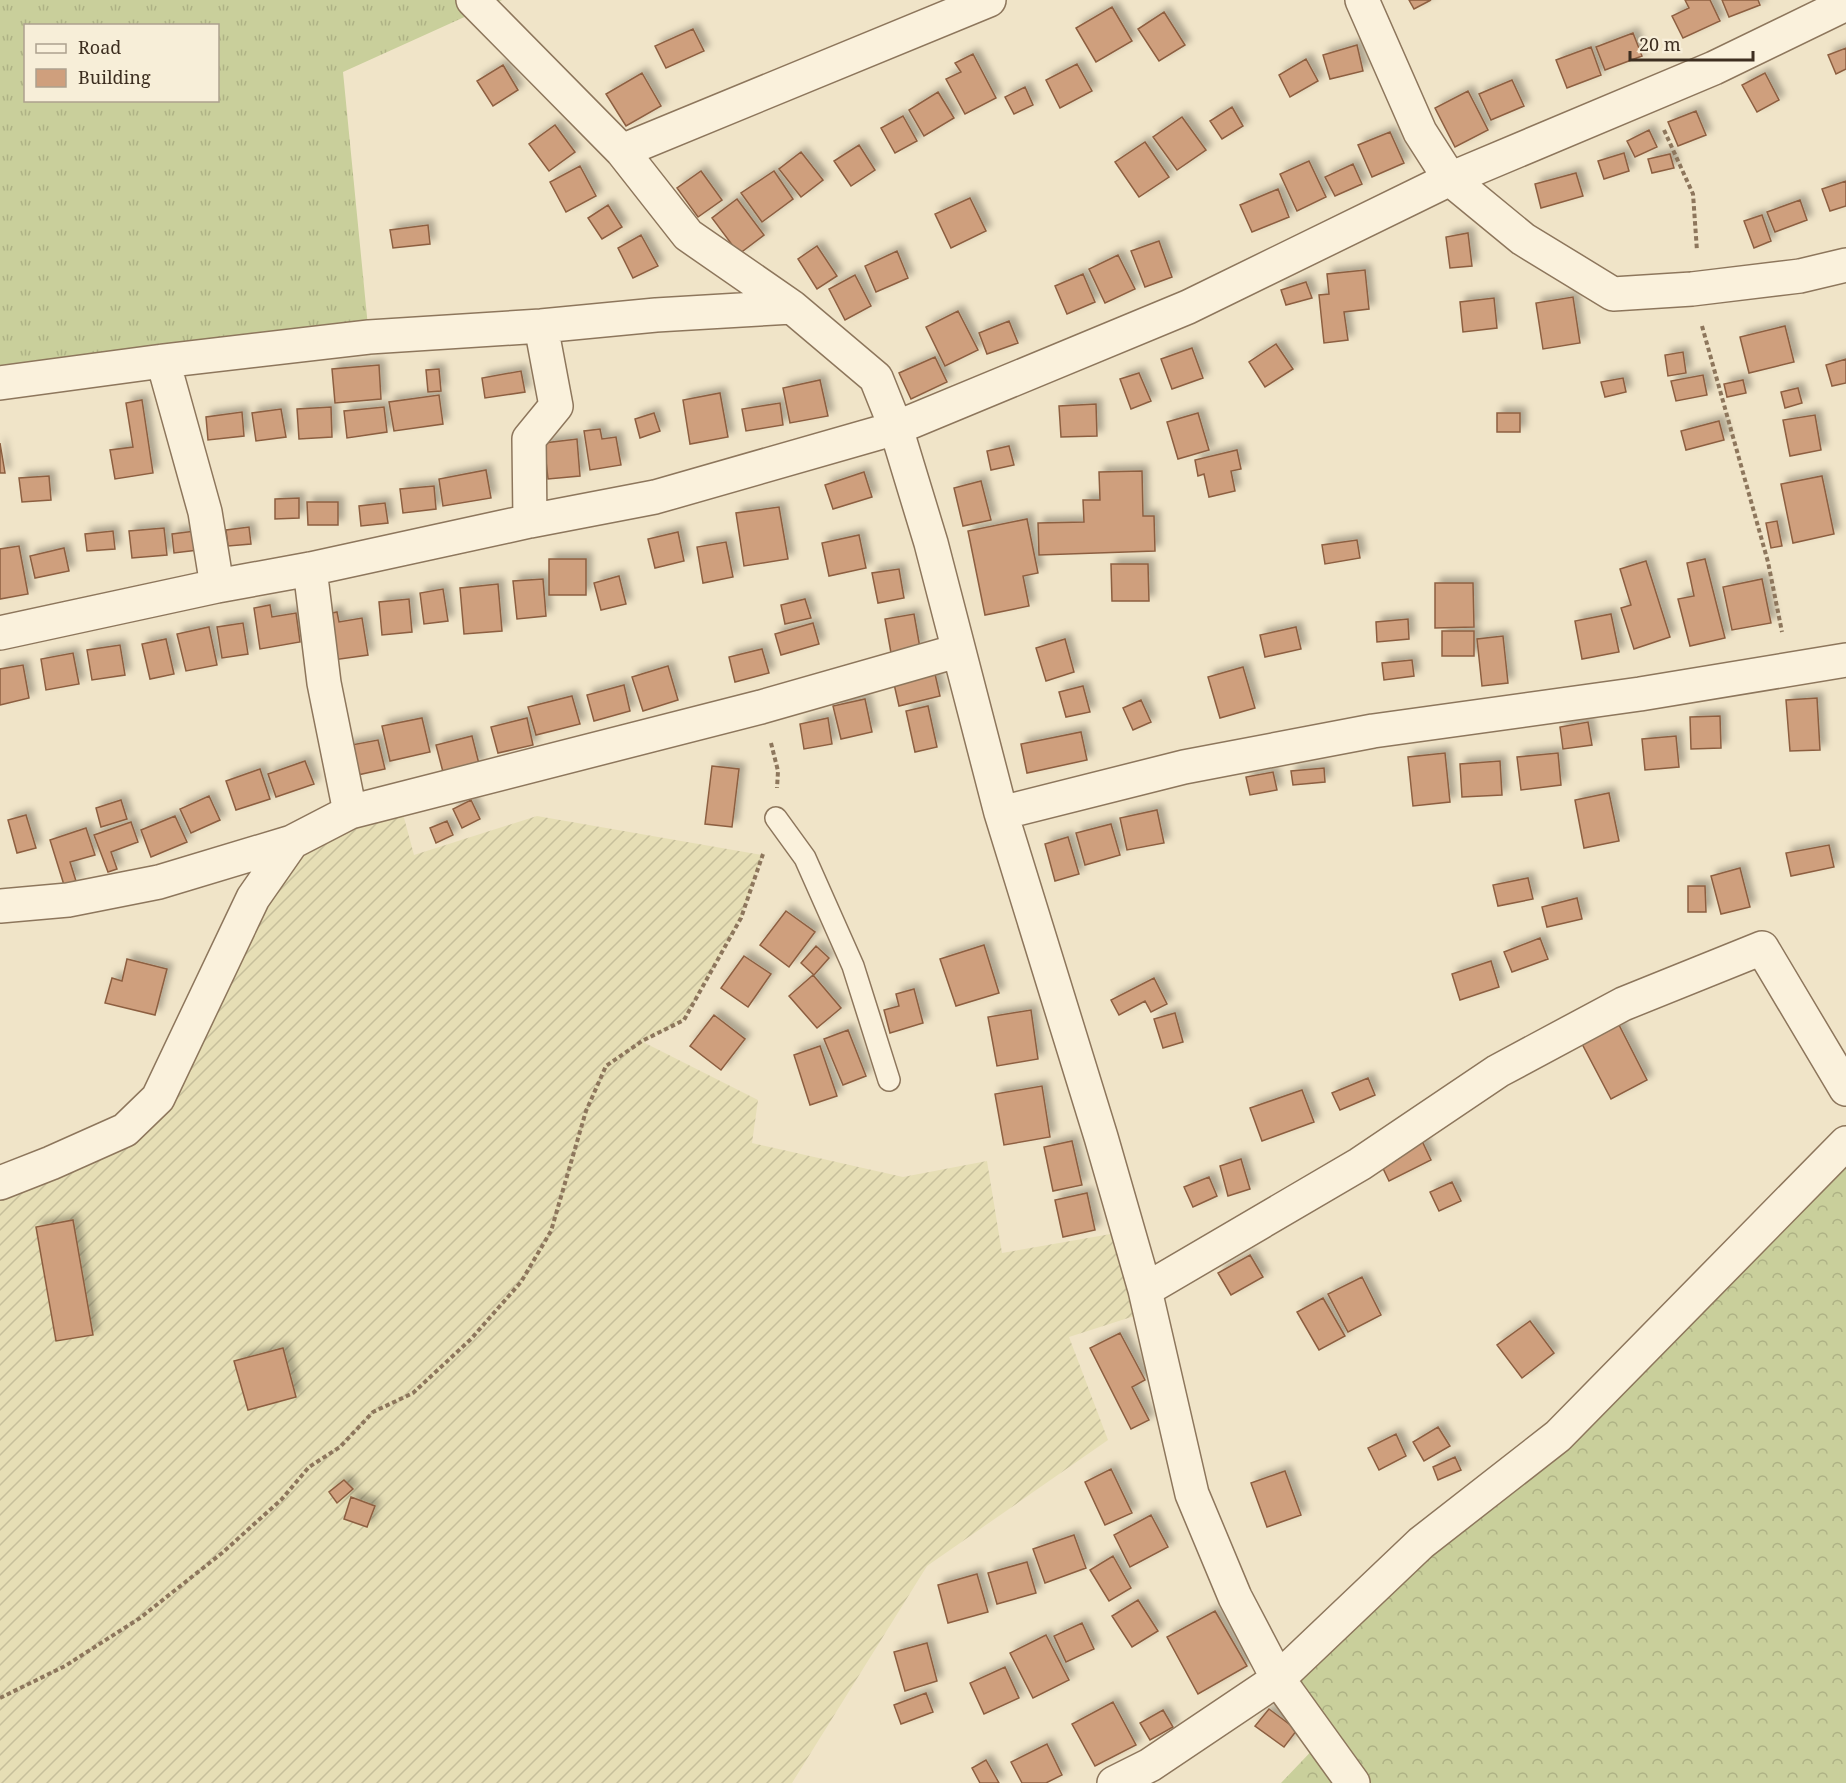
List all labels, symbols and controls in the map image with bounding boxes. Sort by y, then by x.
legend [24,24,219,102]
scale bar [1630,24,1753,62]
text: 20 m [1639,32,1681,56]
text: Road [78,35,121,59]
text: Building [78,65,151,89]

